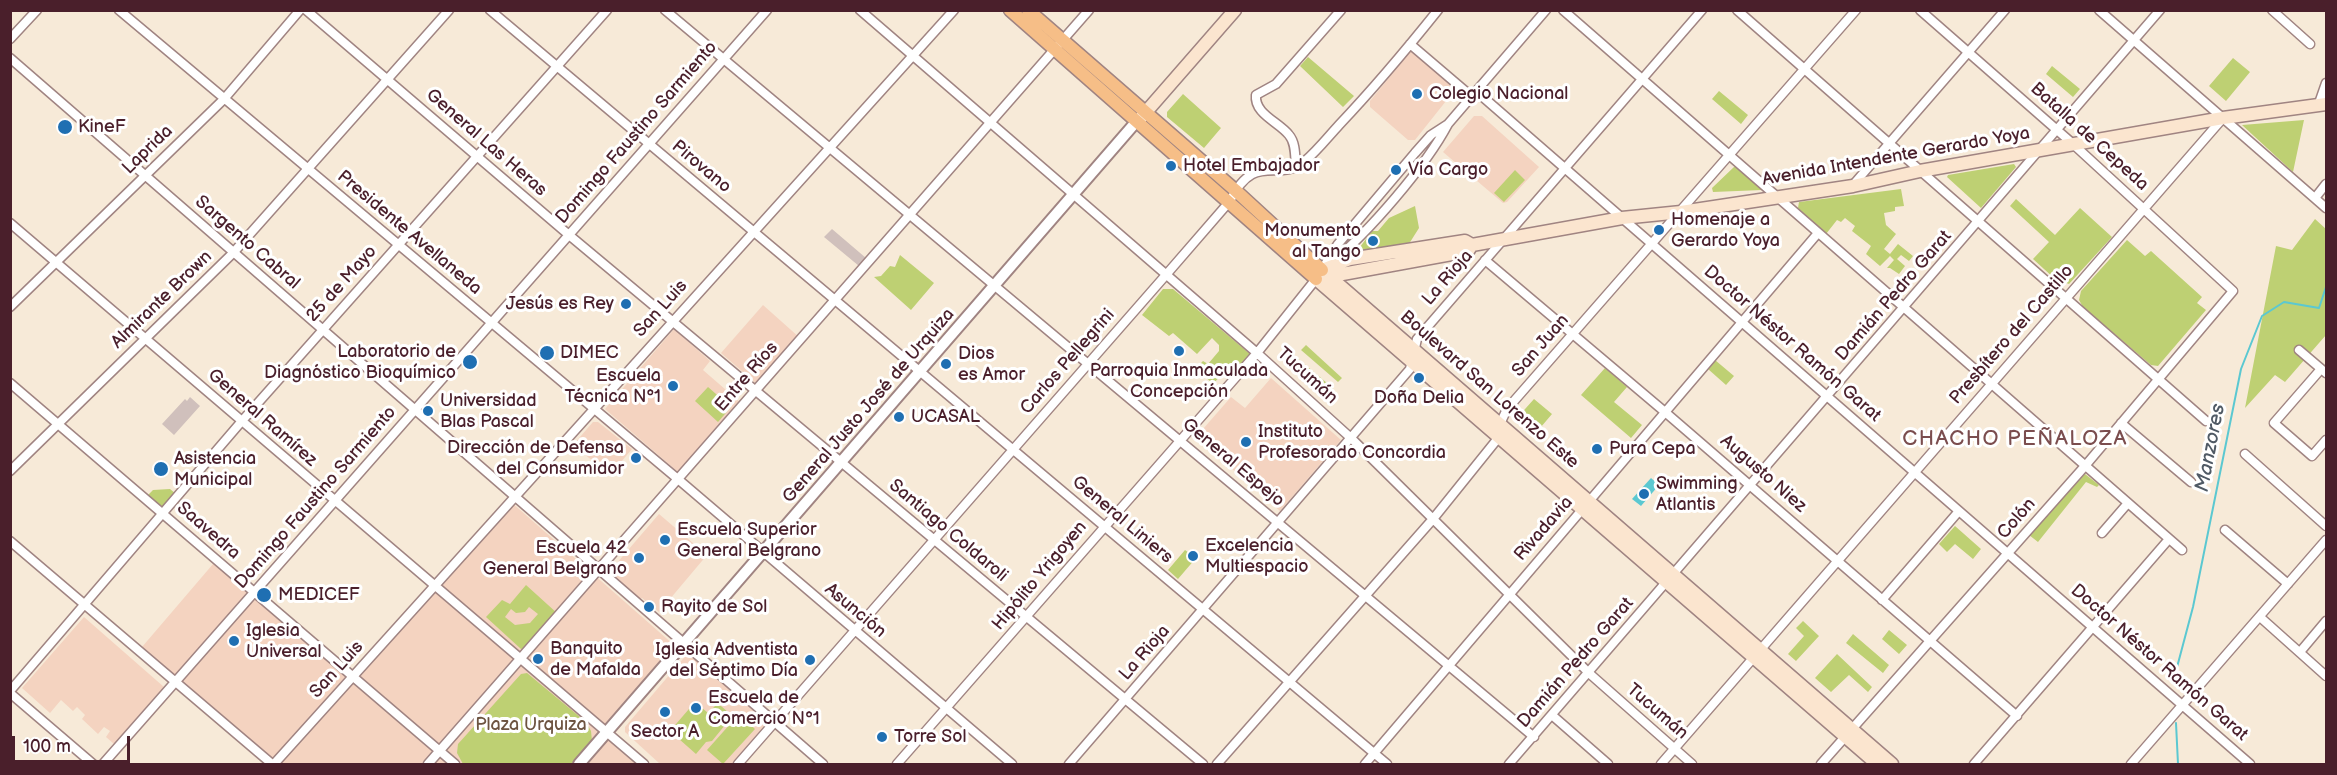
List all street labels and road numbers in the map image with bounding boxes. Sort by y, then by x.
street label: Domingo Faustino Sarmiento [552,37,722,229]
street label: Batalla de Cepeda [2025,78,2153,196]
street label: General Las Heras [421,85,551,201]
street label: Laprida [118,121,178,179]
street label: Avenida Intendente Gerardo Yoya [1760,123,2032,191]
street label: Pirovano [667,136,735,198]
street label: Presidente Avellaneda [332,166,486,300]
street label: Sargento Cabral [190,192,304,294]
street label: Damián Pedro Garat [1831,226,1957,366]
street label: 25 de Mayo [302,241,382,327]
street label: Almirante Brown [107,246,217,354]
street label: La Rioja [1418,246,1478,310]
street label: Doctor Néstor Ramón Garat [1699,261,1885,427]
street label: Presbítero del Castillo [1945,261,2079,409]
street label: San Luis [630,276,692,342]
street label: General Justo José de Urquiza [779,304,959,508]
street label: Carlos Pellegrini [1016,305,1120,419]
street label: Boulevard San Lorenzo Este [1395,306,1583,474]
street label: San Juan [1508,310,1574,382]
street label: Entre Ríos [711,338,783,416]
street label: Tucumán [1272,343,1342,409]
street label: General Ramírez [203,365,321,471]
street label: Domingo Faustino Sarmiento [231,402,401,594]
street label: General Espejo [1178,414,1288,512]
street label: Augusto Niez [1715,431,1811,517]
street label: General Liniers [1067,471,1177,569]
street label: Santiago Coldaroli [884,475,1012,587]
street label: Rivadavia [1510,492,1578,566]
street label: Colón [1993,494,2041,544]
street label: Saavedra [172,498,244,564]
street label: Hipólito Yrigoyen [988,517,1092,635]
street label: Asunción [820,579,890,643]
street label: Doctor Néstor Ramón Garat [2066,580,2252,746]
street label: Damián Pedro Garat [1513,593,1639,733]
street label: La Rioja [1115,621,1175,685]
street label: San Luis [306,637,368,703]
street label: Tucumán [1622,679,1692,745]

